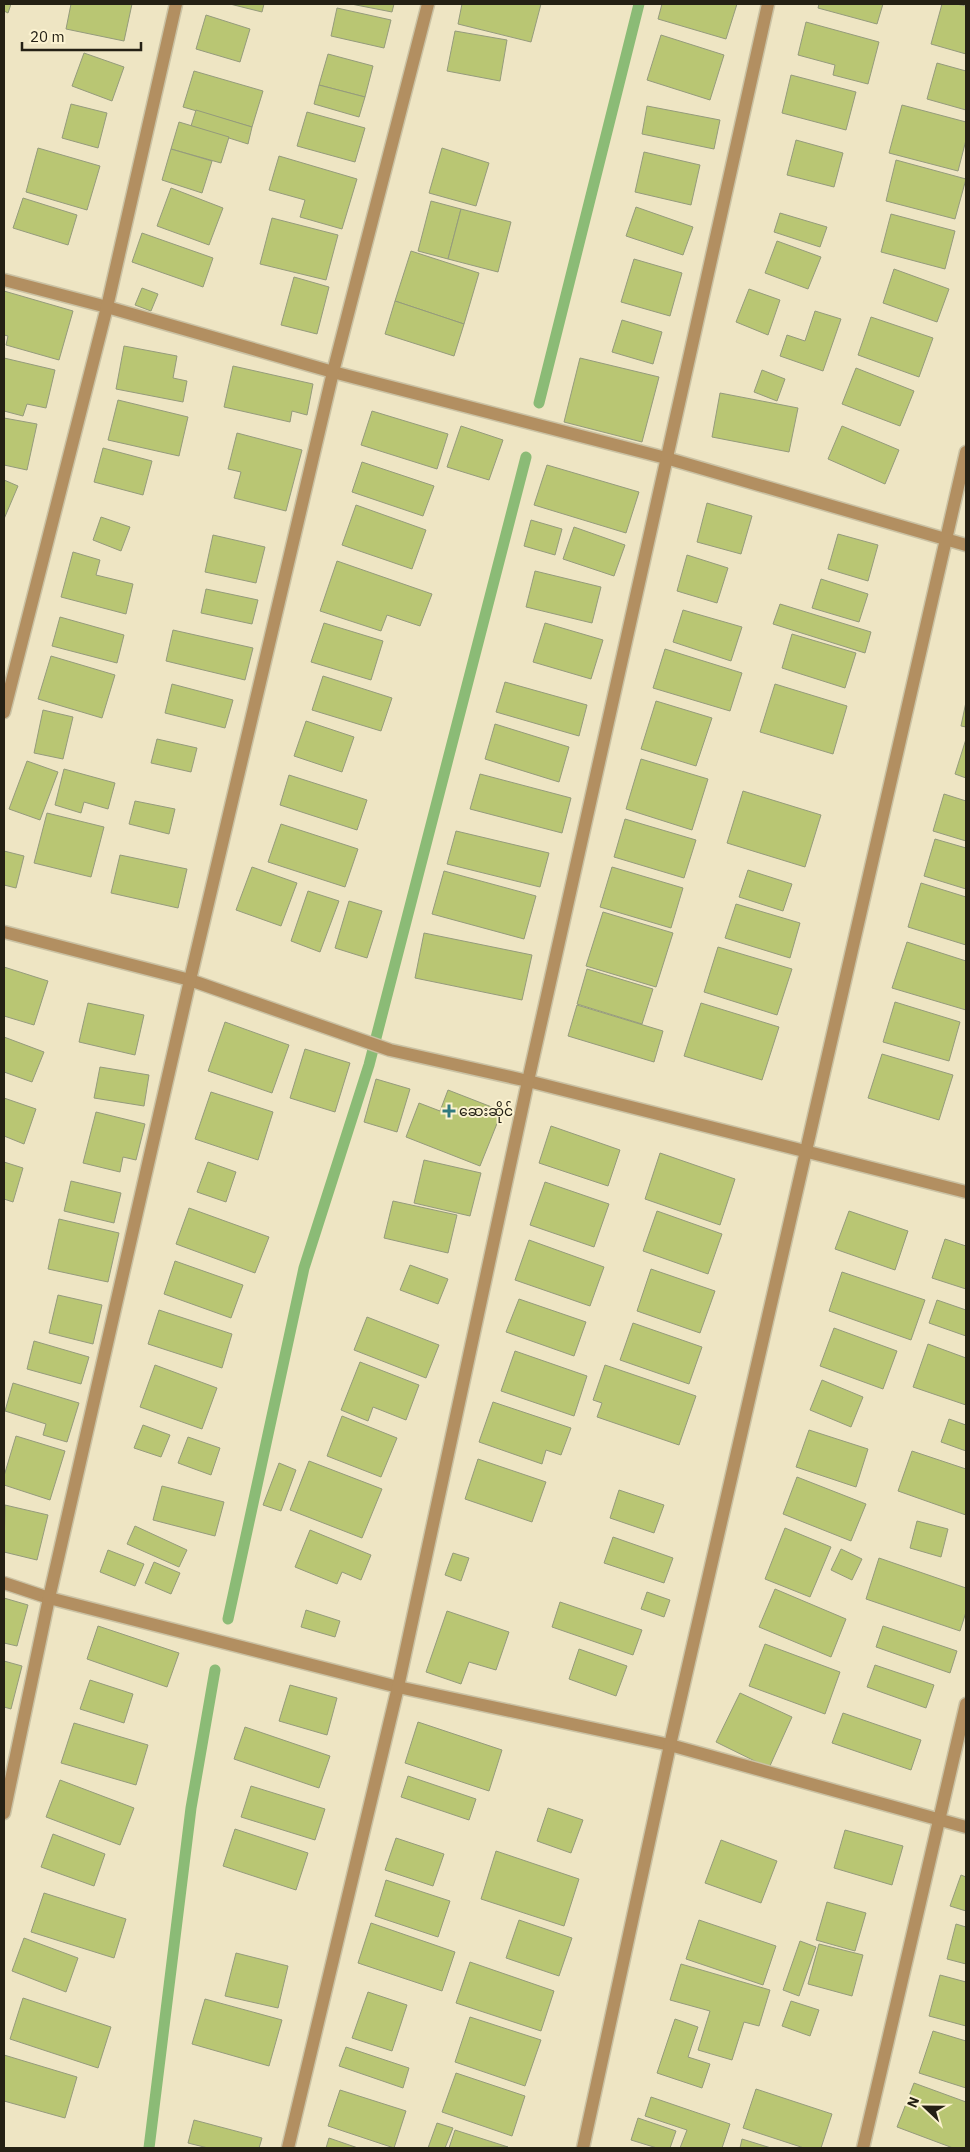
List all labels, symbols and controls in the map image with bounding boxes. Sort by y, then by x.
scale bar [22,20,141,52]
text: 20 m [30,27,65,46]
place label: ဆေးဆိုင် [459,1101,513,1123]
marker: ဆေးဆိုင် [443,1105,455,1117]
north arrow [900,2082,950,2132]
text: N [903,2094,923,2110]

